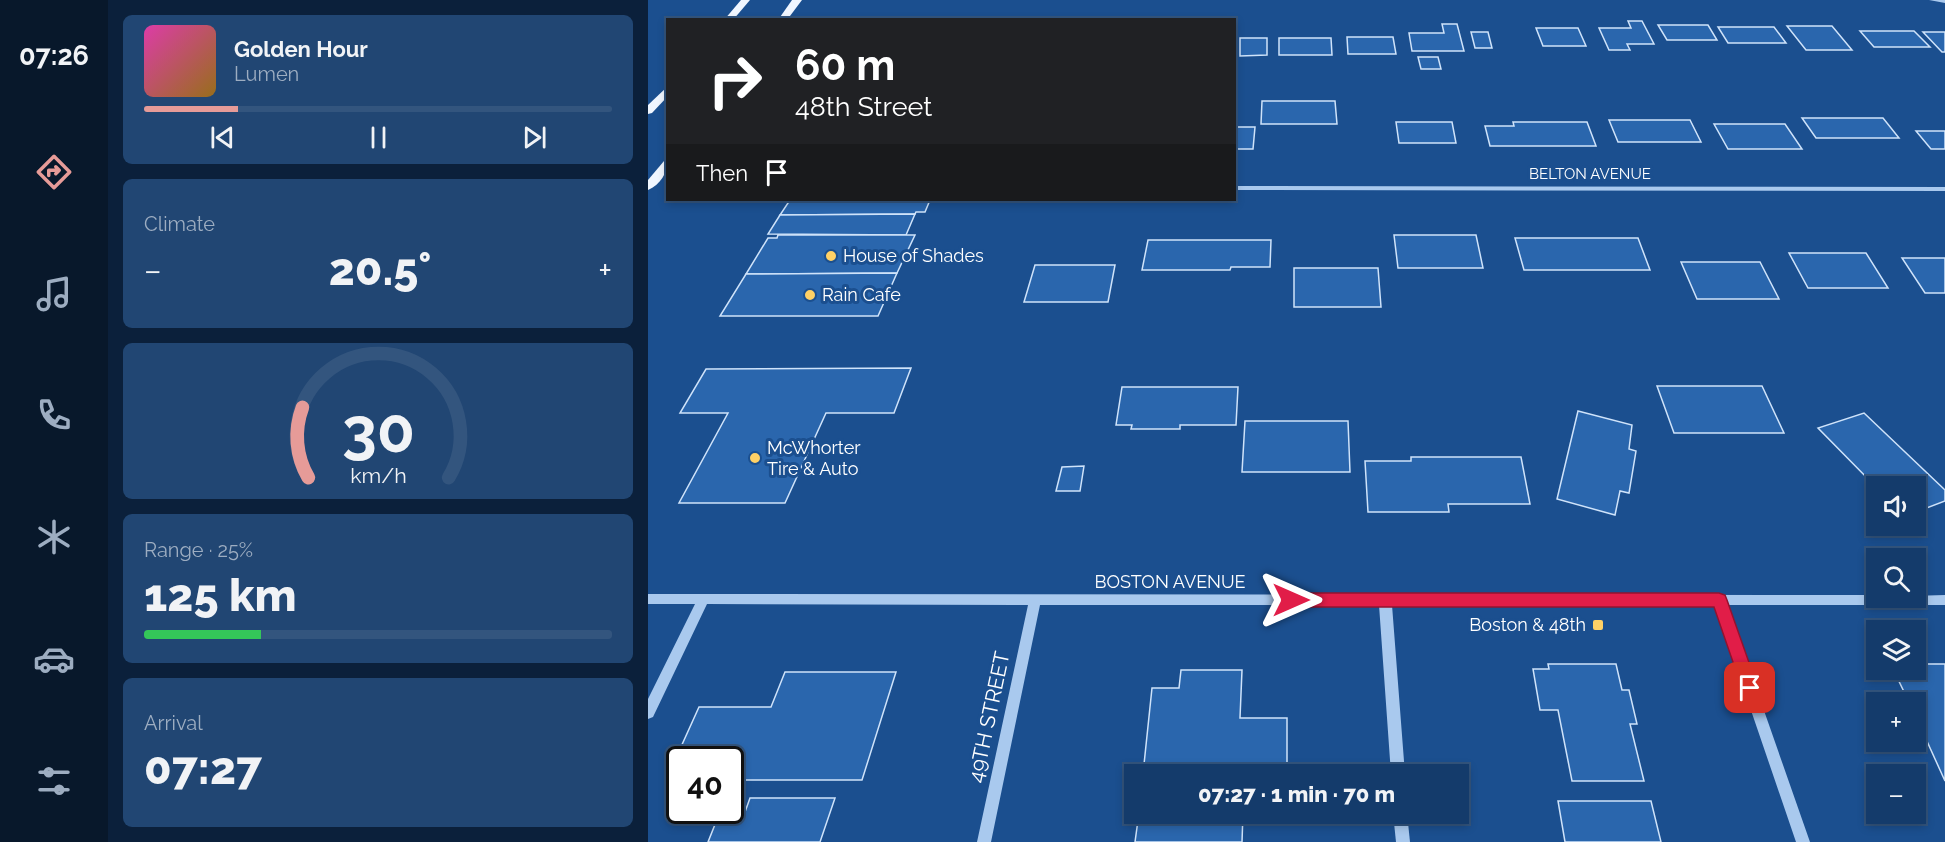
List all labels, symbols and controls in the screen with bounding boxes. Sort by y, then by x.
text: Golden Hour [234,36,368,62]
text: 07:26 [19,40,89,71]
text: 60 m [795,41,895,90]
icon: right [696,42,774,120]
text: Lumen [234,62,299,86]
text: 48th Street [795,91,932,122]
icon: previous [206,121,239,154]
icon: pause [362,121,395,154]
icon: next [518,121,551,154]
icon: directions [33,151,75,193]
icon: arrive [760,156,793,189]
text: Then [696,160,748,186]
street label: BELTON AVENUE [1529,165,1651,183]
text: Climate [144,212,215,236]
text: 20.5° [329,243,431,296]
place label: House of Shades [843,245,984,266]
marker: House of Shades [824,249,838,263]
text: − [144,251,162,290]
text: + [598,251,612,290]
icon: music [33,273,75,315]
place label: Rain Cafe [822,284,901,305]
marker: Rain Cafe [803,288,817,302]
text: 30 [341,393,415,467]
icon: phone [33,394,75,436]
place label: McWhorter Tire & Auto [767,437,861,479]
marker: McWhorter Tire & Auto [748,451,762,465]
text: km/h [350,463,406,488]
map controls [1866,476,1926,824]
button: sound [1866,476,1926,536]
icon: climate [33,516,75,558]
text: Range · 25% [144,538,253,562]
button: search [1866,548,1926,608]
position arrow [1259,568,1323,632]
text: 125 km [144,569,297,622]
street label: BOSTON AVENUE [1094,571,1246,592]
place label: Boston & 48th [1469,614,1586,635]
marker: Boston & 48th [1591,618,1605,632]
button: layers [1866,620,1926,680]
icon: car [33,638,75,680]
street label: 49TH STREET [962,649,1015,785]
pin [1724,662,1775,713]
icon: arrive [1733,671,1766,704]
button: + [1866,692,1926,752]
text: Arrival [144,711,203,735]
text: 07:27 [144,742,262,795]
speed limit sign: 40 [666,746,744,824]
icon: filters [33,760,75,802]
button: − [1866,764,1926,824]
text: 07:27 · 1 min · 70 m [1198,781,1395,807]

